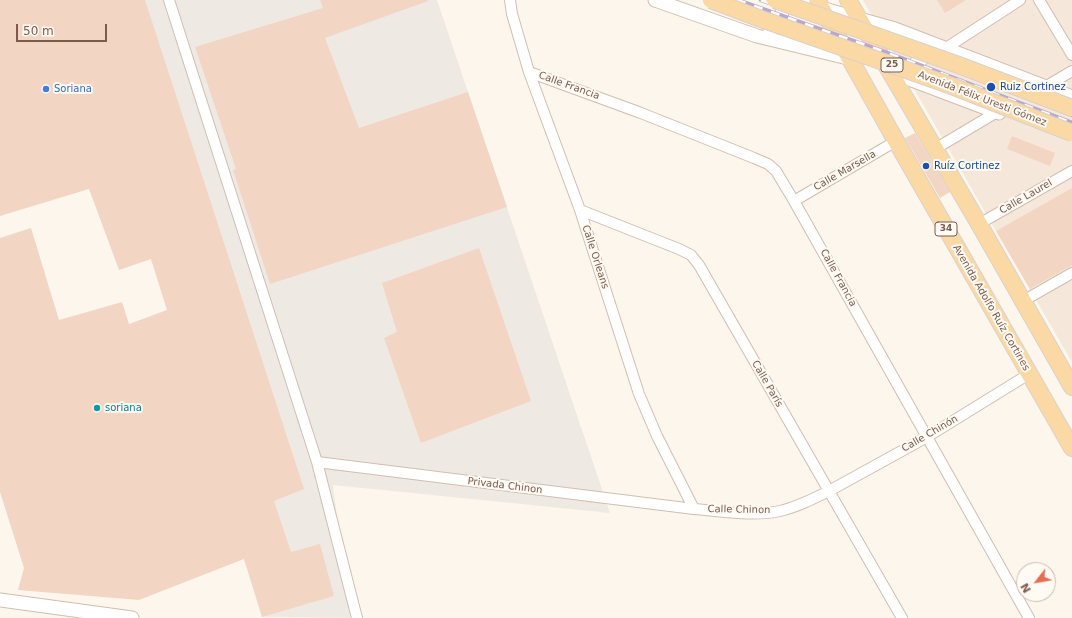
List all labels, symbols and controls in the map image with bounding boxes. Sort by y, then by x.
scale bar [18,16,109,42]
text: 50 m [23,24,54,38]
road number: 25 [881,58,903,72]
street label: Calle Francia [537,69,601,103]
street label: Avenida Félix Uresti Gómez [916,69,1048,129]
marker: Ruiz Cortinez [985,81,997,93]
place label: Ruiz Cortinez [1000,81,1066,93]
place label: Soriana [54,83,92,95]
marker: Soriana [41,84,51,94]
street label: Calle Marsella [812,148,878,194]
place label: Ruíz Cortinez [934,160,1000,172]
marker: Ruíz Cortinez [921,161,931,171]
street label: Calle Laurel [998,177,1054,217]
road number: 34 [935,222,957,236]
street label: Calle Orleans [579,223,611,291]
street label: Avenida Adolfo Ruíz Cortines [950,243,1032,373]
street label: Calle Francia [817,247,859,309]
street label: Calle París [749,359,785,409]
place label: soriana [105,402,142,414]
marker: soriana [92,403,102,413]
street label: Calle Chinón [900,413,960,455]
street label: Privada Chinon [467,475,543,497]
street label: Calle Chinon [707,503,771,517]
north arrow [1016,562,1056,602]
text: N [1018,581,1034,595]

